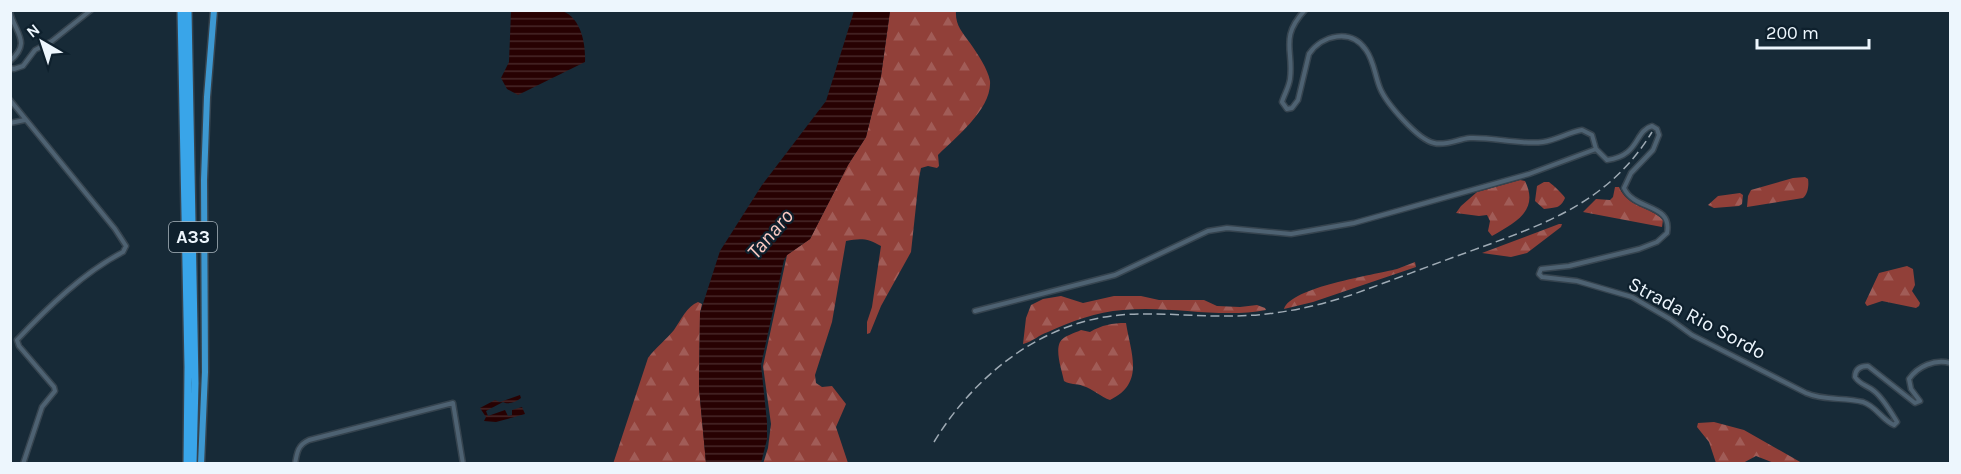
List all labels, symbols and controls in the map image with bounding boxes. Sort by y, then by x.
north arrow [12,12,72,72]
scale bar [1757,12,1870,50]
text: N [22,20,43,42]
text: 200 m [1766,22,1819,44]
water label: Tanaro [742,204,799,264]
road number: A33 [169,222,217,252]
street label: Strada Rio Sordo [1624,272,1770,364]

